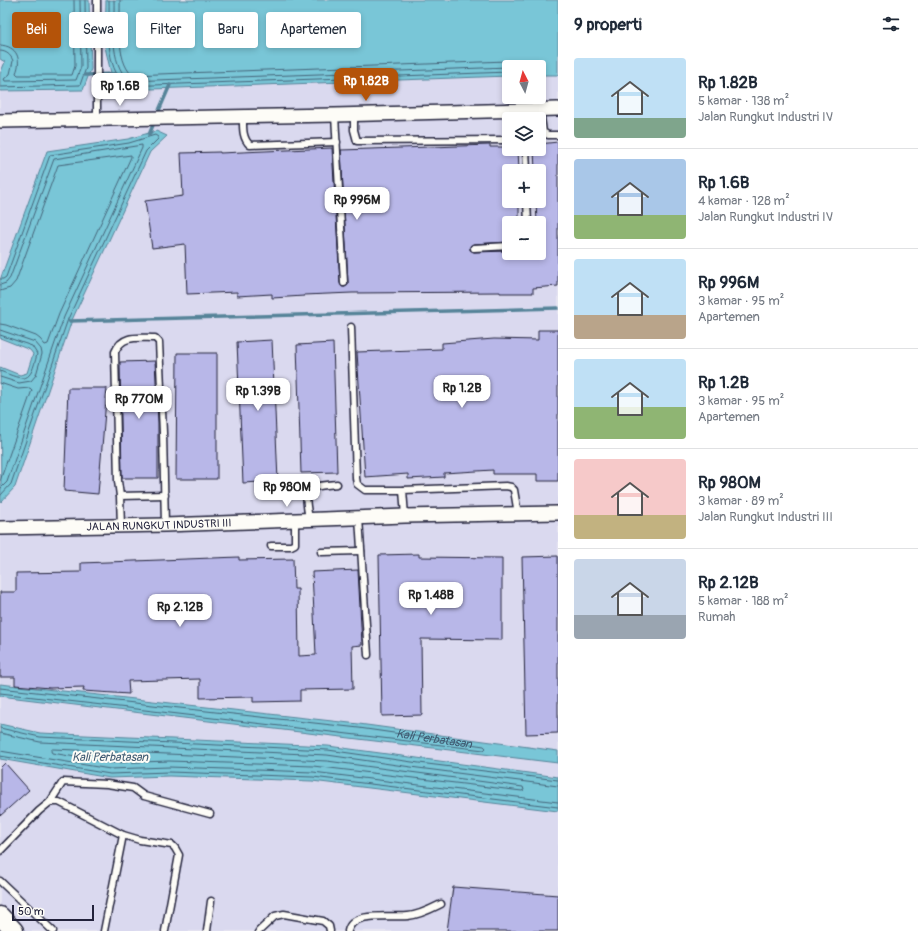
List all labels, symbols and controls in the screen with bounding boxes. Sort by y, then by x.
chip: Beli [12,12,61,48]
chip: Sewa [69,12,128,48]
chip: Filter [136,12,195,48]
chip: Baru [203,12,258,48]
chip: Apartemen [266,12,361,48]
icon: filters [880,13,902,35]
text: 9 properti [574,14,642,35]
north arrow [502,60,546,104]
map controls [502,60,546,260]
pin: Rp 1.82B [325,68,407,102]
text: Rp 1.82B [698,72,758,93]
pin: Rp 1.6B [83,73,157,107]
text: Rp 1.82B [343,73,389,89]
icon: home [606,74,654,122]
text: Rp 1.6B [100,78,140,94]
text: 5 kamar · 138 m² [698,93,789,109]
text: Jalan Rungkut Industri IV [698,109,833,125]
button: layers [502,112,546,156]
button: + [502,164,546,208]
text: Rp 1.6B [698,172,749,193]
icon: home [606,175,654,223]
pin: Rp 996M [320,187,394,221]
text: Rp 996M [334,192,380,208]
text: 4 kamar · 128 m² [698,193,790,209]
text: Jalan Rungkut Industri IV [698,209,833,225]
button: − [502,216,546,260]
text: Rp 996M [698,272,759,293]
icon: home [606,275,654,323]
text: 3 kamar · 95 m² [698,293,784,309]
text: Apartemen [698,309,760,325]
text: Rp 1.2B [698,372,749,393]
pin: Rp 1.2B [425,375,499,409]
icon: home [606,375,654,423]
pin: Rp 1.39B [217,378,299,412]
text: Rp 1.2B [442,380,482,396]
text: Rp 1.39B [235,383,281,399]
pin: Rp 770M [102,386,176,420]
text: Rp 770M [115,391,163,407]
text: 3 kamar · 95 m² [698,393,784,409]
text: Apartemen [698,409,760,425]
text: Rp 980M [698,472,761,493]
pin: Rp 980M [250,474,324,508]
icon: home [606,475,654,523]
text: Rp 980M [263,479,311,495]
text: 3 kamar · 89 m² [698,493,784,509]
text: Jalan Rungkut Industri III [698,509,833,525]
street label: JALAN RUNGKUT INDUSTRI III [86,516,232,533]
text: Rp 2.12B [698,572,759,593]
icon: home [606,575,654,623]
pin: Rp 1.48B [390,582,472,616]
text: Rp 1.48B [408,587,454,603]
text: 5 kamar · 188 m² [698,593,788,609]
pin: Rp 2.12B [139,594,221,628]
text: Rp 2.12B [157,599,203,615]
text: Rumah [698,609,735,625]
water label: Kali Perbatasan [395,726,474,752]
water label: Kali Perbatasan [72,750,149,765]
scale bar [12,903,94,922]
text: 50 m [18,905,44,918]

